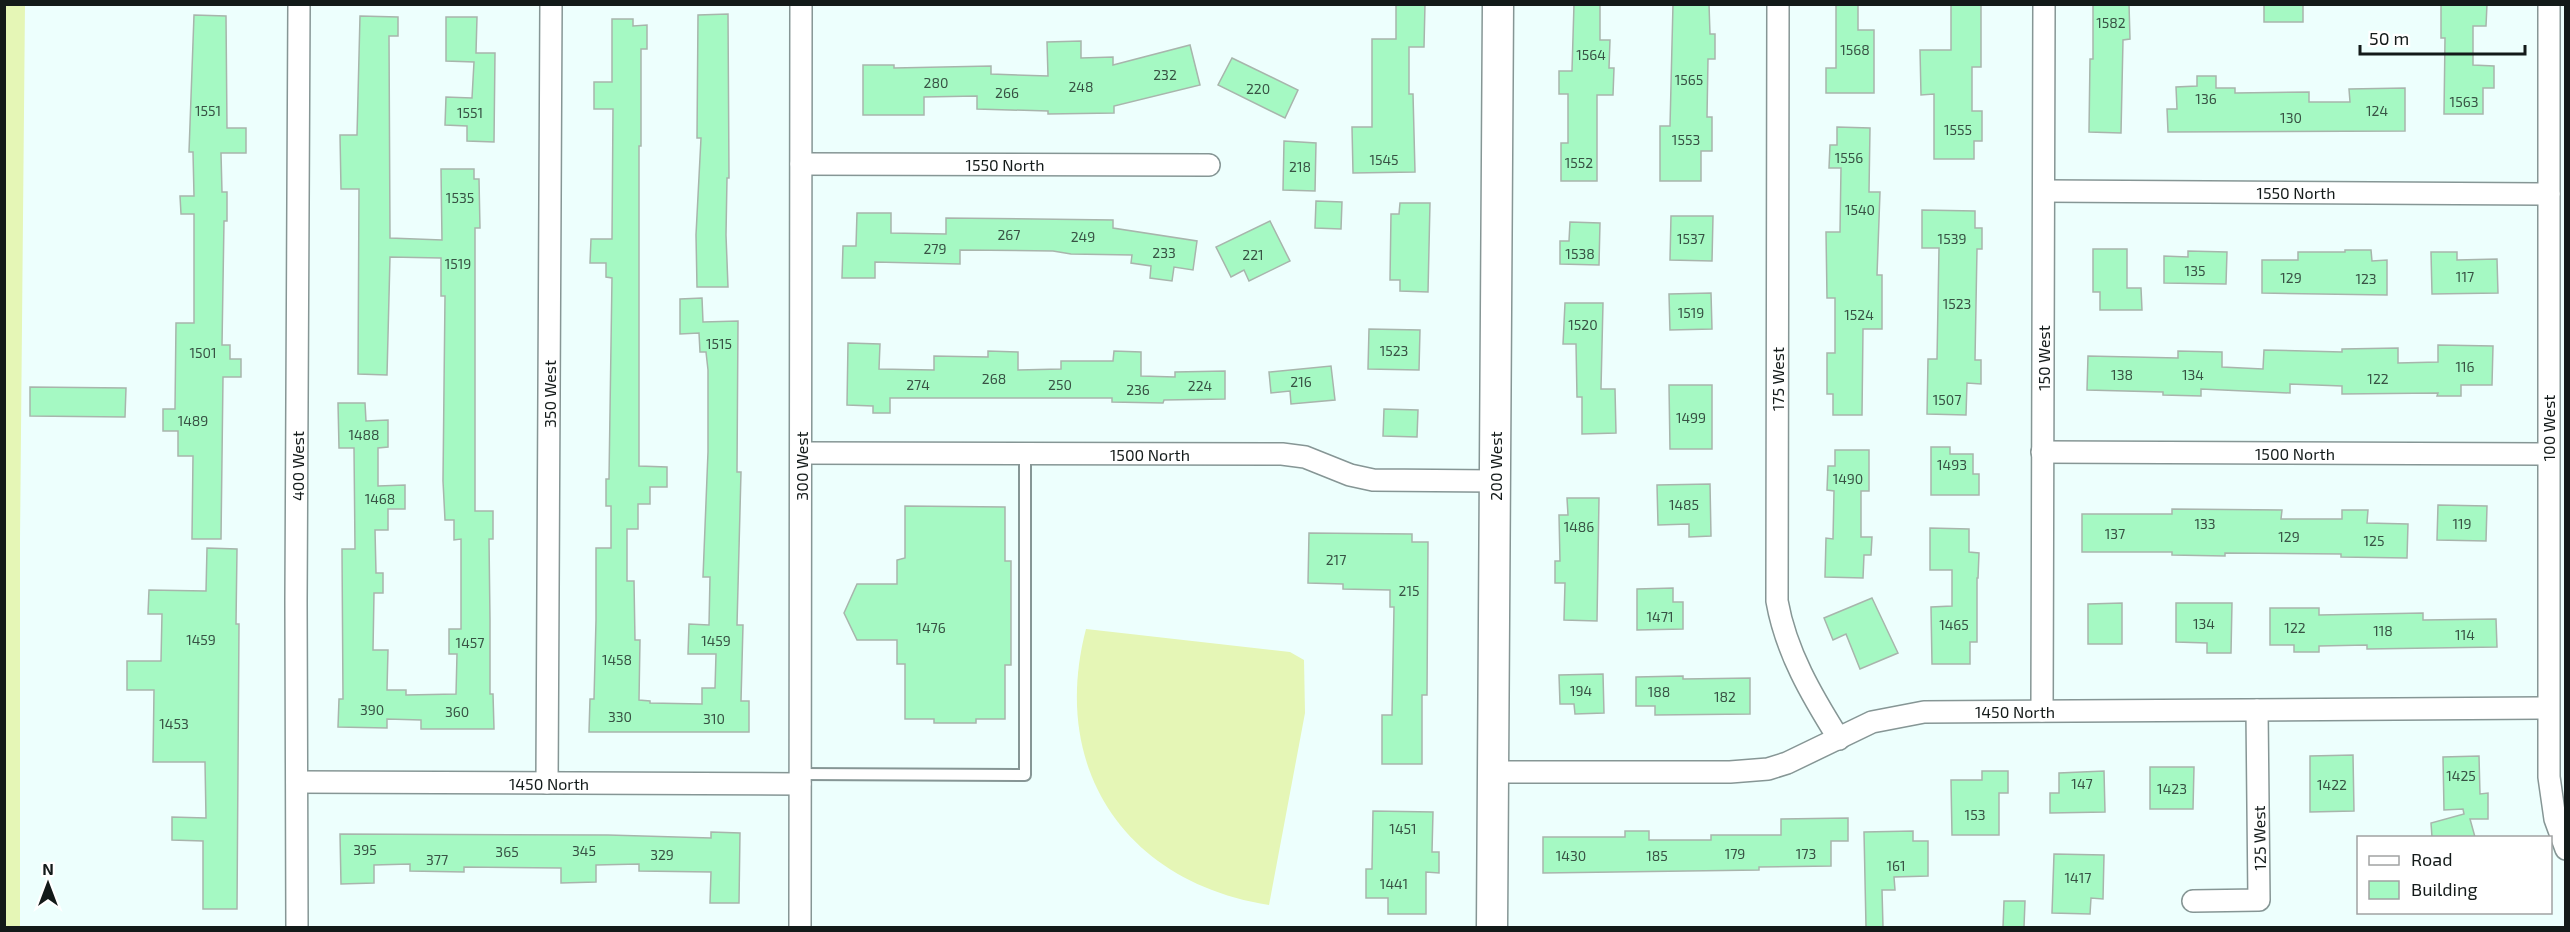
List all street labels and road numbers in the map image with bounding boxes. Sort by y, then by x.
street label: 1550 North [966,155,1044,174]
street label: 1550 North [2257,183,2335,202]
street label: 150 West [2034,325,2053,391]
street label: 175 West [1768,347,1787,411]
street label: 350 West [540,360,559,428]
street label: 100 West [2539,395,2558,461]
street label: 400 West [288,431,307,501]
street label: 300 West [792,431,811,501]
street label: 200 West [1486,431,1505,501]
street label: 1500 North [2255,444,2335,463]
street label: 1500 North [1110,445,1190,464]
street label: 1450 North [1975,702,2055,721]
street label: 1450 North [509,774,589,793]
street label: 125 West [2249,805,2269,871]

